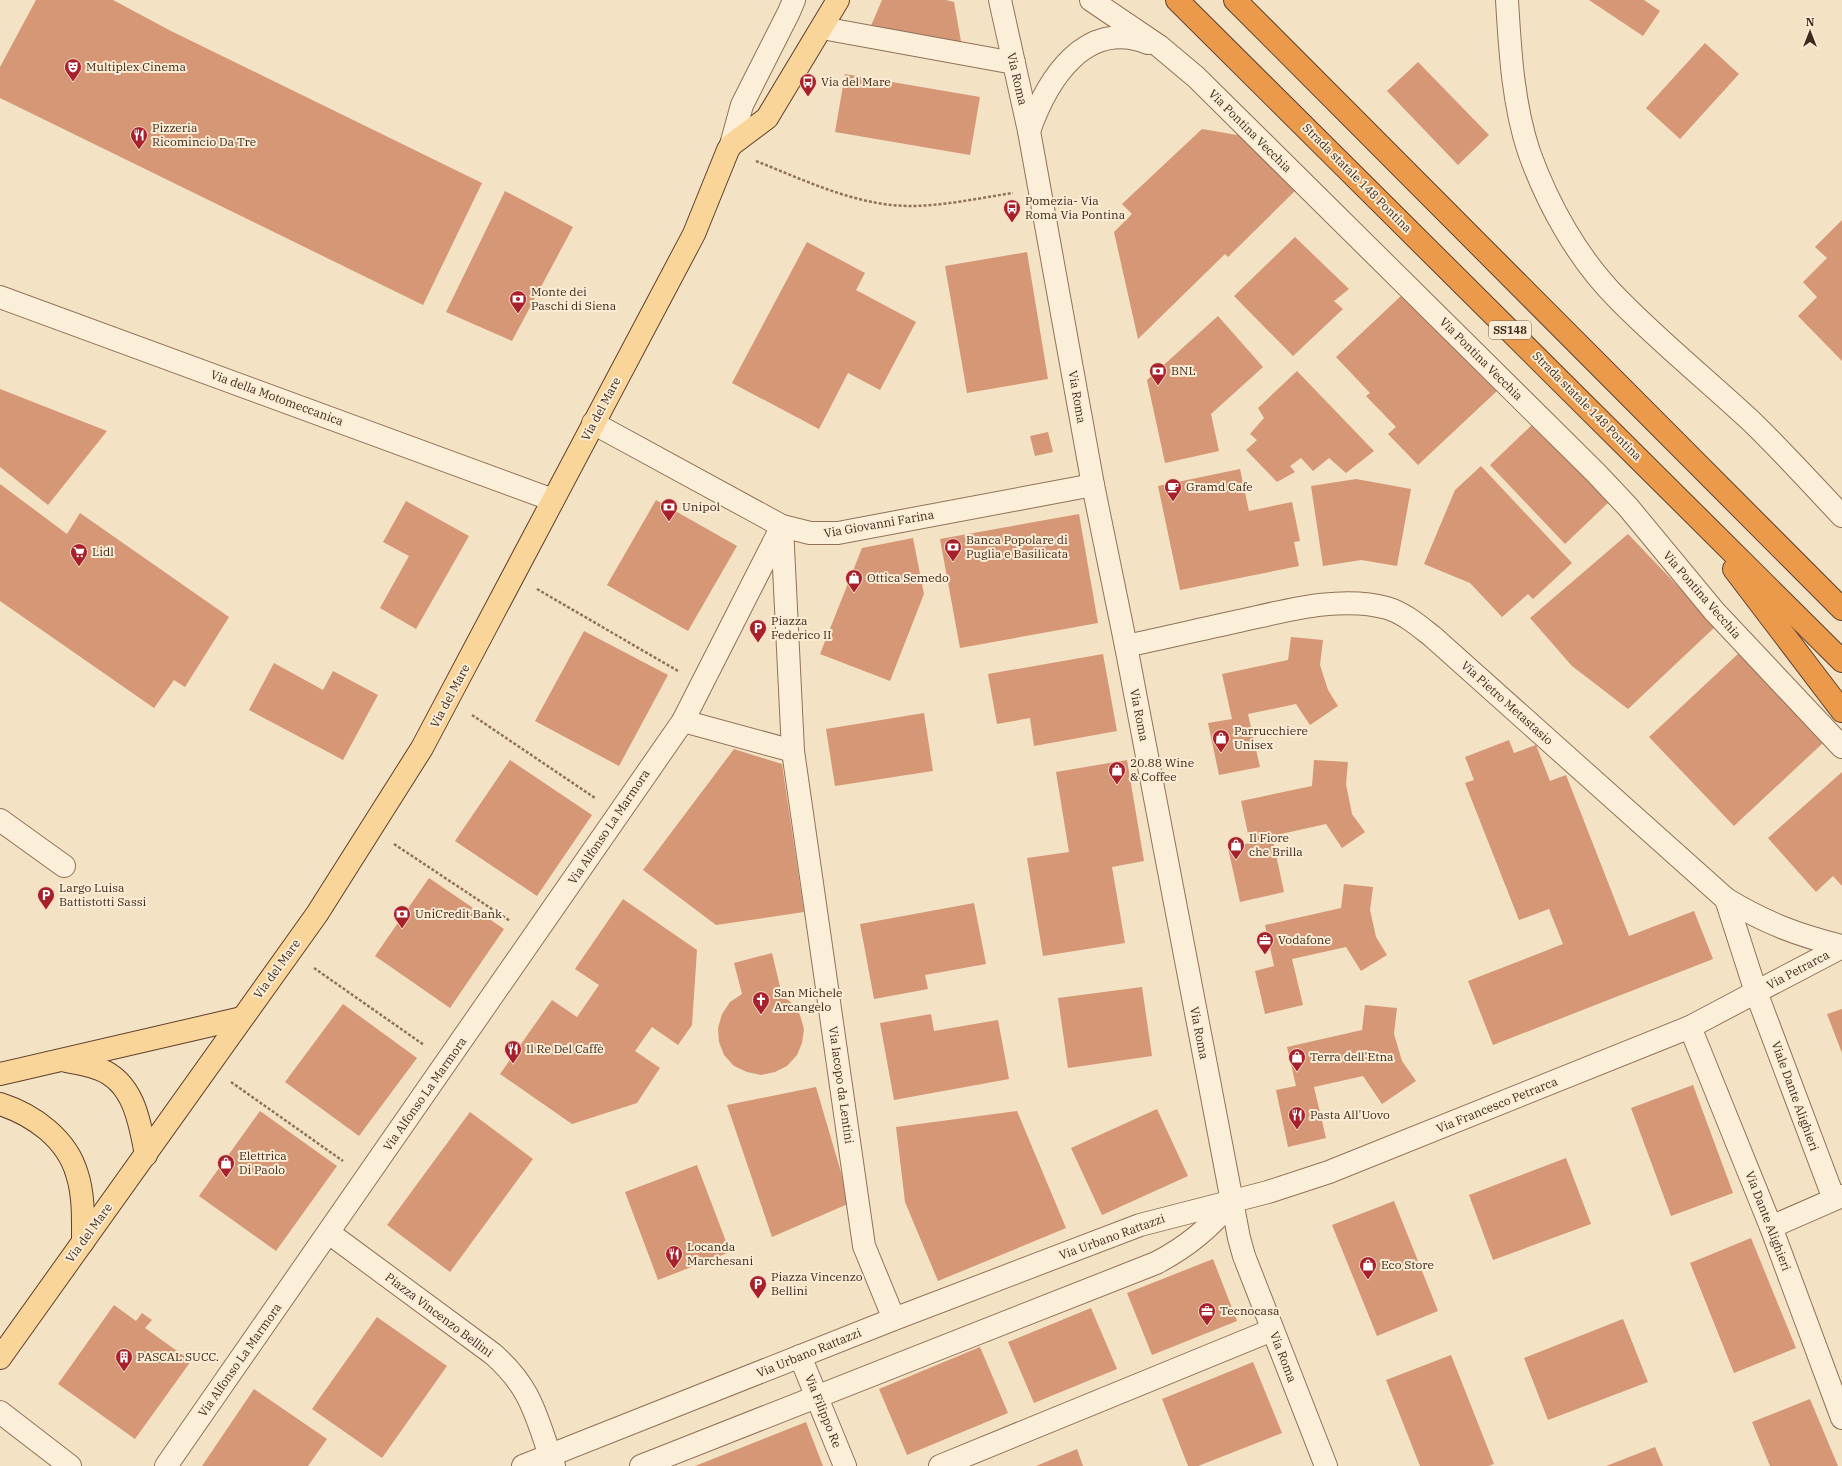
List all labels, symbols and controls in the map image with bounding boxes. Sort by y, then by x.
north arrow [1790,12,1830,52]
text: N [1806,15,1815,29]
street label: Via Roma [1004,51,1031,107]
theatre icon: Multiplex Cinema [63,57,83,82]
place label: Multiplex Cinema [86,59,186,74]
bus stop icon: Via del Mare [798,72,818,97]
place label: Via del Mare [821,74,891,89]
street label: Via Pontina Vecchia [1206,86,1295,176]
place label: Pizzeria Ricomincio Da Tre [152,120,256,149]
street label: Strada statale 148 Pontina [1300,120,1415,236]
restaurant icon: Pizzeria Ricomincio Da Tre [129,125,149,150]
place label: Pomezia- Via Roma Via Pontina [1025,193,1126,222]
bus stop icon: Pomezia- Via Roma Via Pontina [1002,198,1022,223]
place label: Monte dei Paschi di Siena [531,284,617,313]
bank icon: Monte dei Paschi di Siena [508,289,528,314]
street label: Via Pontina Vecchia [1437,314,1526,404]
road number: SS148 [1489,321,1531,339]
street label: Strada statale 148 Pontina [1530,348,1645,464]
bank icon: BNL [1148,361,1168,386]
place label: BNL [1171,363,1196,378]
street label: Via della Motomeccanica [209,367,346,429]
street label: Via Roma [1065,369,1090,425]
street label: Via del Mare [578,374,624,443]
cafe icon: Gramd Cafe [1163,477,1183,502]
place label: Gramd Cafe [1186,479,1253,494]
bank icon: Unipol [659,497,679,522]
place label: Unipol [682,499,721,514]
street label: Via Giovanni Farina [823,506,936,541]
place label: Banca Popolare di Puglia e Basilicata [966,532,1069,561]
bank icon: Banca Popolare di Puglia e Basilicata [943,537,963,562]
supermarket icon: Lidl [69,542,89,567]
place label: Lidl [92,544,114,559]
street label: Via Pontina Vecchia [1660,548,1745,642]
shop icon: Ottica Semedo [844,568,864,593]
place label: Ottica Semedo [867,570,949,585]
place label: Piazza Federico II [771,613,831,642]
parking icon: Piazza Federico II [748,618,768,643]
street label: Via Pietro Metastasio [1458,657,1556,748]
street label: Via del Mare [427,661,473,730]
street label: Via Roma [1127,687,1152,743]
place label: Parrucchiere Unisex [1234,723,1308,752]
shop icon: Parrucchiere Unisex [1211,728,1231,753]
place label: 20.88 Wine & Coffee [1130,755,1194,784]
shop icon: 20.88 Wine & Coffee [1107,760,1127,785]
street label: Via Alfonso La Marmora [565,766,653,887]
place label: Il Fiore che Brilla [1249,830,1303,859]
shop icon: Il Fiore che Brilla [1226,835,1246,860]
place label: Largo Luisa Battistotti Sassi [59,880,147,909]
parking icon: Largo Luisa Battistotti Sassi [36,885,56,910]
bank icon: UniCredit Bank [392,904,412,929]
place label: UniCredit Bank [415,906,502,921]
office icon: Vodafone [1255,930,1275,955]
place label: Vodafone [1278,932,1331,947]
street label: Via del Mare [250,936,303,1001]
street label: Via Petrarca [1764,947,1832,992]
place label: San Michele Arcangelo [774,985,842,1014]
church icon: San Michele Arcangelo [751,990,771,1015]
street label: Via Roma [1187,1005,1212,1061]
street label: Via Iacopo da Lentini [826,1025,857,1145]
street label: Via Alfonso La Marmora [380,1034,470,1153]
restaurant icon: Il Re Del Caffè [503,1039,523,1064]
street label: Viale Dante Alighieri [1769,1039,1822,1153]
place label: Il Re Del Caffè [526,1041,604,1056]
shop icon: Terra dell'Etna [1287,1047,1307,1072]
place label: Terra dell'Etna [1310,1049,1394,1064]
street label: Via Francesco Petrarca [1434,1073,1560,1136]
restaurant icon: Pasta All'Uovo [1287,1105,1307,1130]
place label: Pasta All'Uovo [1310,1107,1390,1122]
place label: Elettrica Di Paolo [239,1148,287,1177]
shop icon: Elettrica Di Paolo [216,1153,236,1178]
street label: Via Dante Alighieri [1743,1169,1795,1273]
street label: Via del Mare [62,1200,115,1265]
street label: Via Urbano Rattazzi [1057,1210,1167,1263]
place label: Locanda Marchesani [687,1239,754,1268]
restaurant icon: Locanda Marchesani [664,1244,684,1269]
shop icon: Eco Store [1358,1255,1378,1280]
place label: Eco Store [1381,1257,1434,1272]
street label: Piazza Vincenzo Bellini [382,1269,496,1360]
place label: Piazza Vincenzo Bellini [771,1269,863,1298]
parking icon: Piazza Vincenzo Bellini [748,1274,768,1299]
street label: Via Alfonso La Marmora [195,1300,285,1419]
office icon: Tecnocasa [1197,1301,1217,1326]
place label: Tecnocasa [1220,1303,1280,1318]
street label: Via Urbano Rattazzi [754,1325,863,1380]
street label: Via Roma [1267,1329,1300,1385]
building icon: PASCAL SUCC. [114,1347,134,1372]
place label: PASCAL SUCC. [137,1349,219,1364]
street label: Via Filippo Re [802,1372,845,1450]

